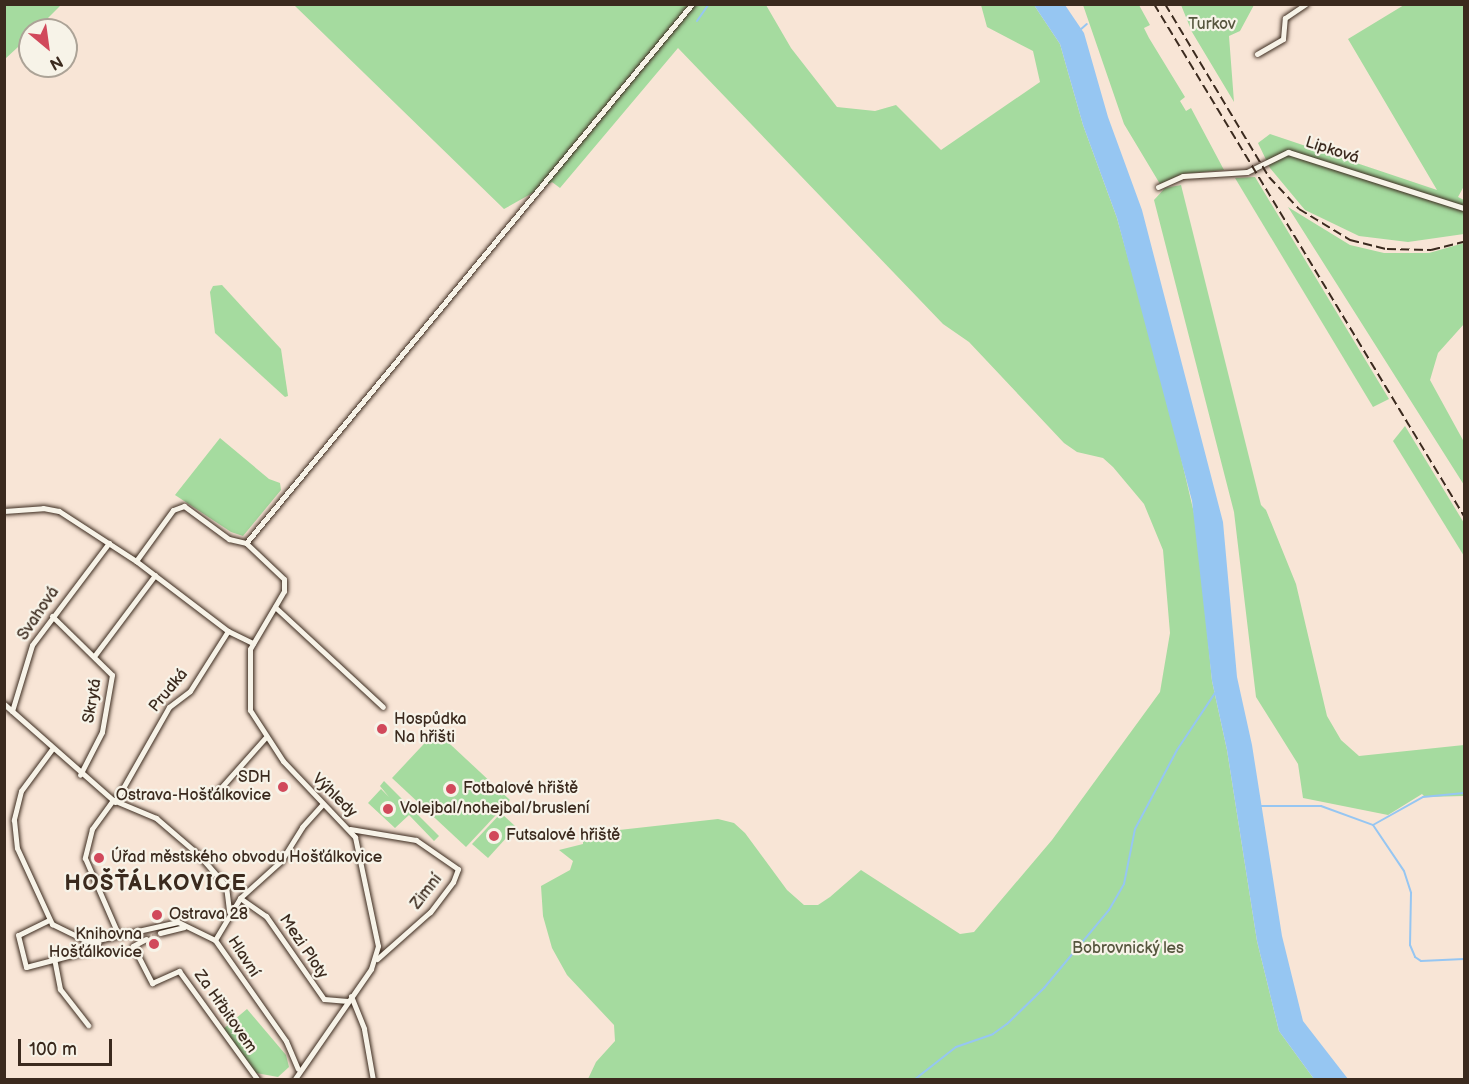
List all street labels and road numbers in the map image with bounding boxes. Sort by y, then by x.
street label: Lipková [1303,133,1361,169]
street label: Svahová [14,583,64,645]
street label: Prudká [145,665,193,717]
street label: Skrytá [80,677,106,725]
street label: Výhledy [307,770,361,822]
street label: Zimní [407,870,447,914]
street label: Mezi Ploty [274,911,332,983]
street label: Hlavní [223,933,263,981]
street label: Za Hřbitovem [189,967,261,1057]

